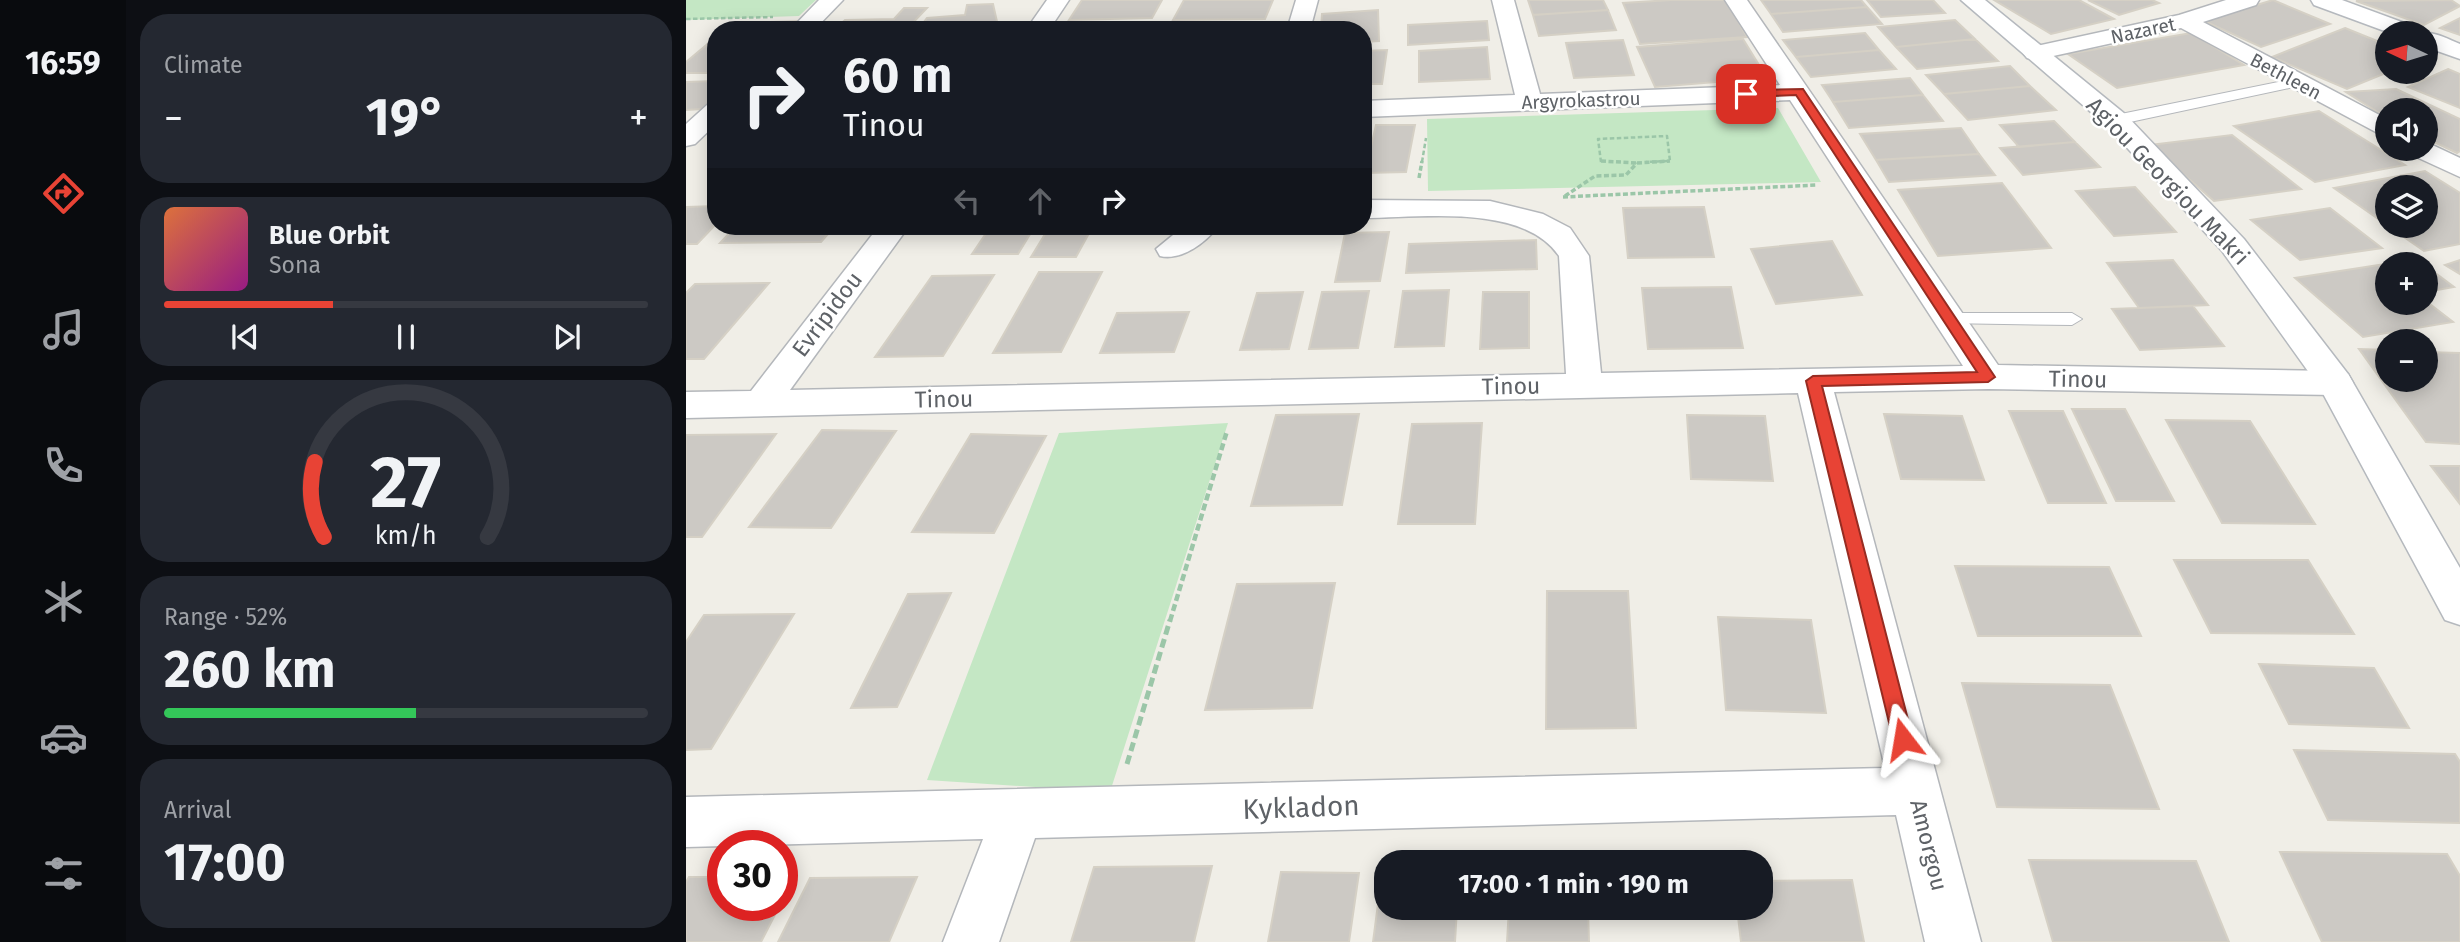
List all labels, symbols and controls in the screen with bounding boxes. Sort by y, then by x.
street label: Nazaret [2109,12,2178,49]
north arrow [2375,21,2438,84]
map controls [2375,21,2438,392]
text: 16:59 [25,44,101,82]
text: 60 m [843,46,952,105]
street label: Bethleen [2246,48,2325,105]
icon: right [728,49,819,140]
text: Climate [164,51,243,79]
pin [1716,64,1776,124]
icon: arrive [1727,75,1765,113]
text: 19° [366,86,446,149]
street label: Argyrokastrou [1521,87,1641,114]
street label: Agiou Georgiou Makri [2081,91,2255,271]
text: − [164,95,183,141]
text: + [629,95,648,141]
button: sound [2375,98,2438,161]
text: Tinou [843,106,925,144]
icon: directions [39,169,88,218]
button: layers [2375,175,2438,238]
icon: left [948,182,986,220]
icon: ahead [1021,182,1059,220]
icon: right [1094,182,1132,220]
text: Blue Orbit [269,220,389,251]
text: Sona [269,251,321,279]
button: + [2375,252,2438,315]
street label: Evripidou [786,266,868,362]
icon: music [39,305,88,354]
icon: previous [226,318,264,356]
icon: pause [387,318,425,356]
icon: next [548,318,586,356]
button: − [2375,329,2438,392]
street label: Tinou [2048,364,2108,394]
street label: Tinou [1481,371,1541,401]
street label: Tinou [914,384,974,414]
text: 27 [371,439,441,526]
icon: phone [39,441,88,490]
text: km/h [375,521,437,551]
icon: climate [39,577,88,626]
text: Range · 52% [164,603,287,631]
text: 260 km [164,638,336,701]
position arrow [1866,702,1940,776]
icon: car [39,713,88,762]
street label: Kykladon [1242,789,1360,826]
text: Arrival [164,796,231,824]
street label: Amorgou [1904,796,1954,894]
speed limit sign: 30 [707,830,798,921]
text: 17:00 [164,831,286,894]
icon: filters [39,849,88,898]
text: 17:00 · 1 min · 190 m [1458,869,1689,900]

